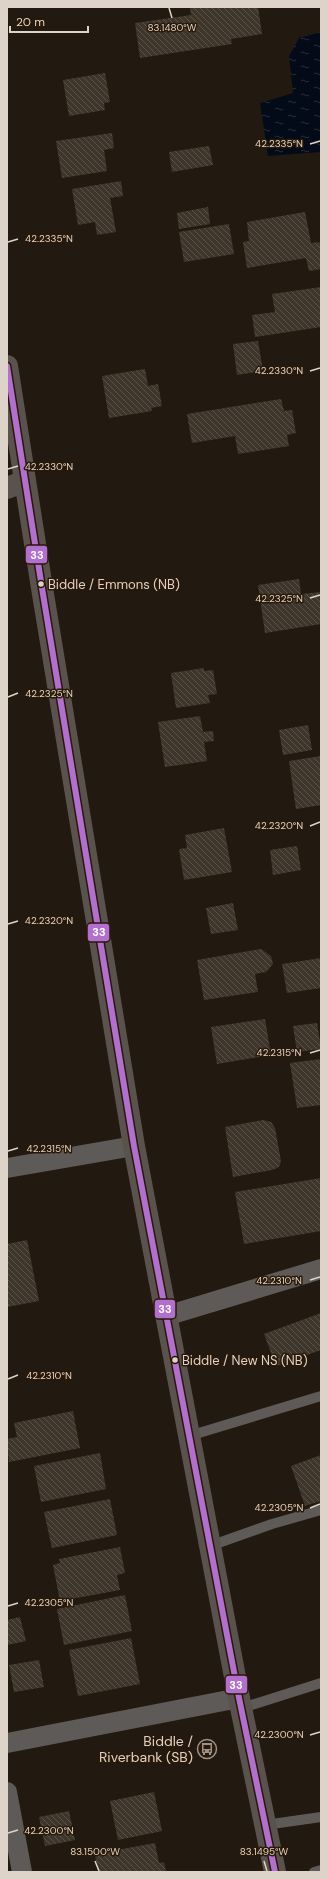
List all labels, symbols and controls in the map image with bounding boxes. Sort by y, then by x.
scale bar [10,8,88,34]
text: 20 m [16,14,45,30]
text: 83.1480°W [148,21,197,34]
text: 42.2335°N [255,137,303,150]
text: 42.2335°N [25,232,73,245]
text: 42.2330°N [255,364,303,377]
text: 42.2330°N [25,460,73,473]
line badge: 33 [25,545,48,564]
text: 33 [30,548,44,562]
place label: Biddle / Emmons (NB) [48,576,180,593]
marker: Biddle / Emmons (NB) [36,579,46,589]
text: 42.2325°N [255,592,303,605]
text: 42.2325°N [25,687,73,700]
text: 42.2320°N [255,819,303,832]
text: 42.2320°N [25,914,73,927]
line badge: 33 [87,923,110,942]
text: 33 [92,925,106,939]
text: 42.2315°N [257,1046,302,1059]
text: 42.2315°N [27,1142,72,1155]
text: 42.2310°N [256,1274,302,1287]
line badge: 33 [154,1299,176,1319]
text: 33 [158,1302,172,1316]
place label: Biddle / New NS (NB) [182,1352,308,1369]
marker: Biddle / New NS (NB) [170,1355,180,1365]
text: 42.2310°N [26,1369,72,1382]
text: 42.2305°N [255,1501,303,1514]
text: 42.2305°N [25,1596,73,1609]
line badge: 33 [225,1675,248,1694]
text: 33 [229,1678,243,1692]
text: 42.2300°N [254,1728,304,1741]
place label: Biddle / Riverbank (SB) [99,1732,193,1766]
bus stop icon: Biddle / Riverbank (SB) [196,1738,218,1760]
text: 42.2300°N [24,1824,74,1837]
text: 83.1500°W [70,1845,120,1858]
text: 83.1495°W [240,1845,289,1858]

